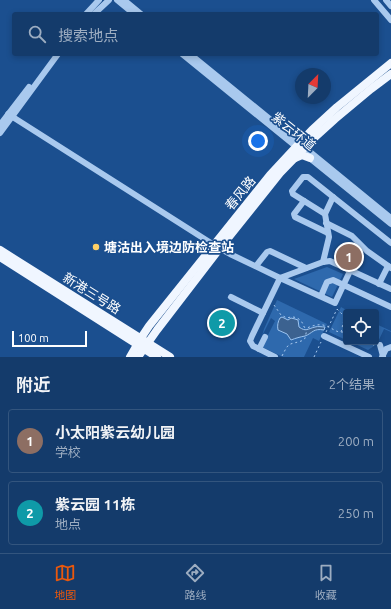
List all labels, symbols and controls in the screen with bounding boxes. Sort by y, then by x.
search box [12,12,379,56]
icon: search [26,23,48,45]
text: 搜索地点 [58,27,118,44]
north arrow [295,68,331,104]
street label: 紫云环道 [269,109,319,153]
your location [248,131,268,151]
street label: 春风路 [222,173,258,213]
place label: 塘沽出入境边防检查站 [104,240,234,254]
marker: 塘沽出入境边防检查站 [91,242,101,252]
pin: 1 [336,242,362,272]
street label: 新港三号路 [61,270,123,316]
pin: 2 [209,308,235,338]
map controls [343,309,379,345]
button: locate [343,309,379,345]
scale bar [12,329,87,348]
text: 100 m [18,332,49,344]
text: 附近 [16,375,50,394]
text: 2个结果 [329,377,375,391]
text: 小太阳紫云幼儿园 [55,424,175,441]
text: 1 [26,434,34,448]
text: 200 m [338,434,374,448]
text: 学校 [55,445,81,459]
text: 紫云园 11栋 [55,496,135,513]
text: 2 [26,506,34,520]
text: 250 m [338,506,374,520]
text: 地点 [55,517,81,531]
tab: 地图 [54,562,76,602]
tab: 路线 [184,562,206,602]
tab: 收藏 [315,562,337,602]

